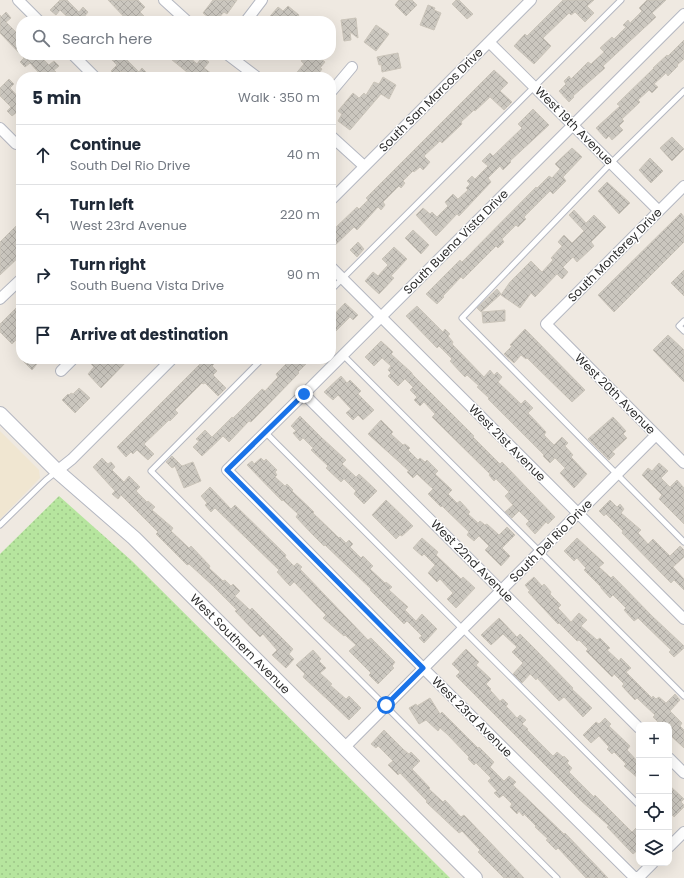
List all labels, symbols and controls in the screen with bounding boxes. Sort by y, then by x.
search box [16,16,336,60]
icon: search [30,27,52,49]
text: Search here [62,28,152,49]
street label: South San Marcos Drive [375,44,487,156]
street label: West 19th Avenue [531,83,617,169]
text: 5 min [32,86,81,110]
text: Walk · 350 m [238,88,320,107]
text: Continue [70,134,141,155]
icon: ahead [32,144,54,166]
text: 40 m [287,145,320,164]
text: South Del Rio Drive [70,156,190,175]
street label: South Buena Vista Drive [399,185,512,298]
text: Turn left [70,194,134,215]
icon: left [32,204,54,226]
street label: South Monterey Drive [564,204,666,306]
text: 220 m [280,205,320,224]
text: West 23rd Avenue [70,216,187,235]
text: Turn right [70,254,146,275]
icon: right [32,264,54,286]
text: 90 m [287,265,320,284]
text: South Buena Vista Drive [70,276,224,295]
icon: arrive [32,324,54,346]
text: Arrive at destination [70,324,228,345]
street label: West 20th Avenue [571,350,659,438]
route end [295,385,313,403]
street label: West 21st Avenue [465,400,550,485]
street label: South Del Rio Drive [505,495,596,586]
street label: West 22nd Avenue [427,515,518,606]
street label: West Southern Avenue [187,590,294,697]
street label: West 23rd Avenue [428,673,516,761]
route start [377,696,395,714]
map controls [636,722,672,866]
button: + [636,722,672,758]
button: − [636,758,672,794]
button: locate [636,794,672,830]
button: layers [636,830,672,866]

